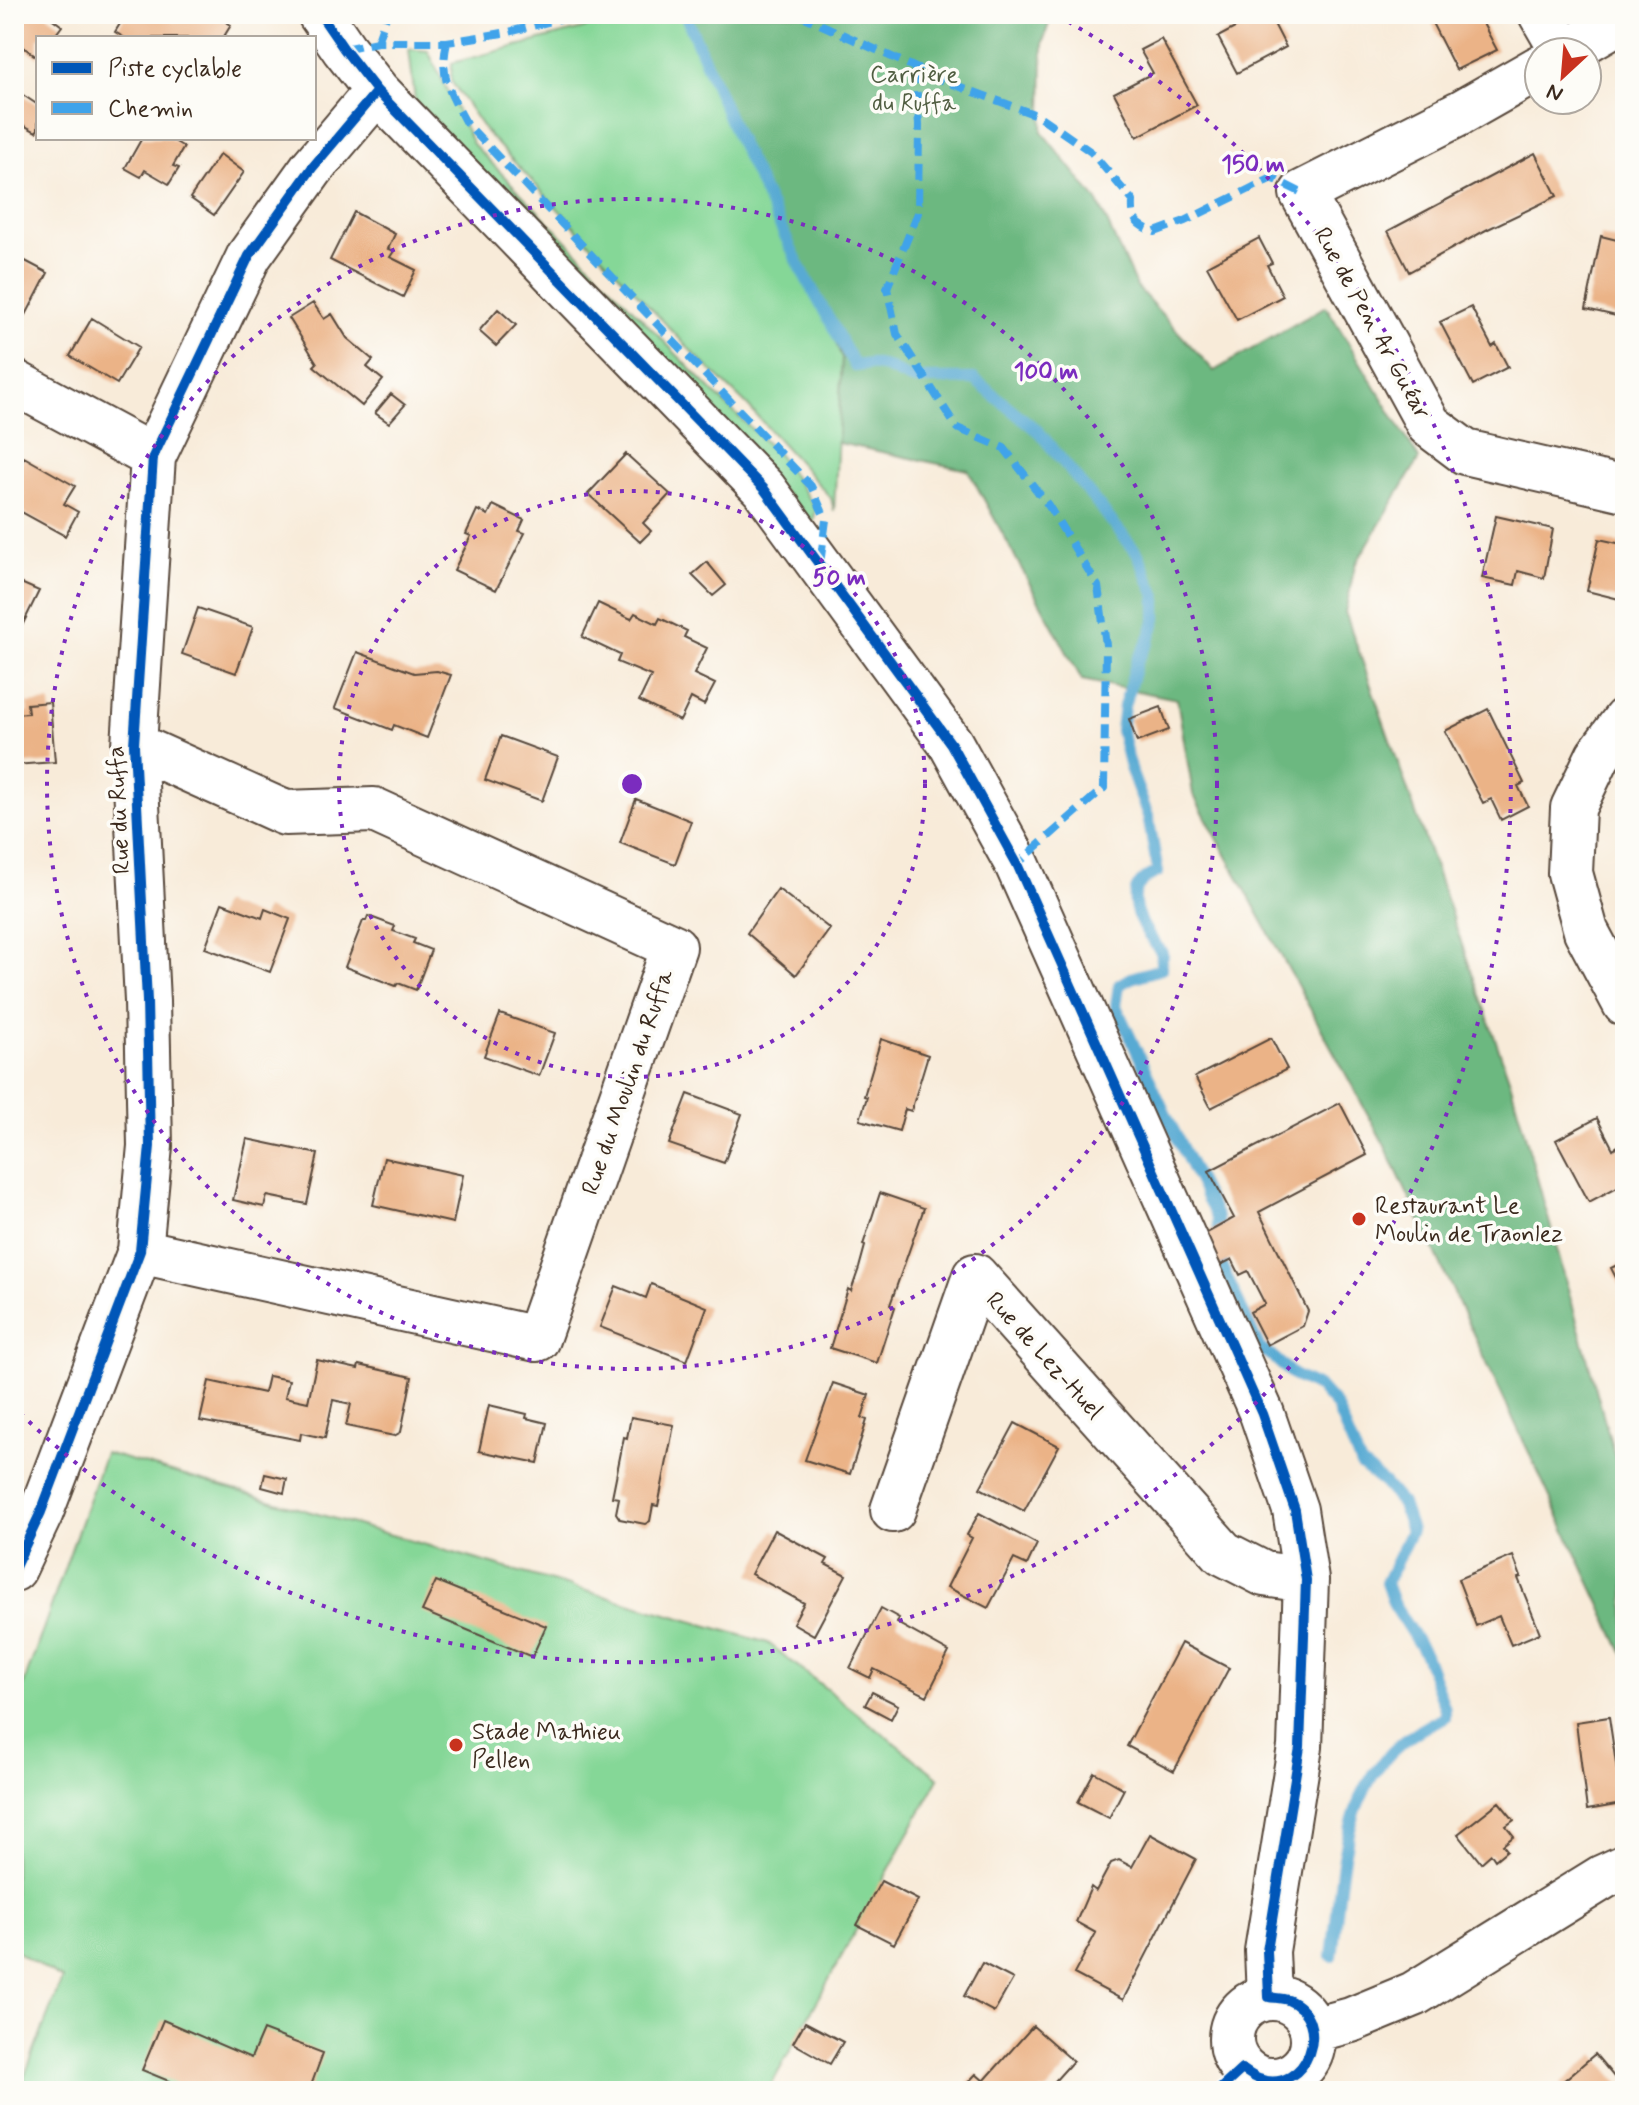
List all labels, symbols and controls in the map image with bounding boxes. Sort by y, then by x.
legend [36,36,316,140]
north arrow [1523,36,1603,116]
text: Piste cyclable [108,54,242,85]
park label: Carrière du Ruffa [870,60,958,119]
text: N [1542,76,1568,108]
text: Chemin [108,94,193,125]
text: 150 m [1221,150,1285,181]
street label: Rue de Pen Ar Guéar [1306,222,1437,425]
text: 100 m [1014,357,1078,388]
text: 50 m [812,563,866,594]
street label: Rue du Ruffa [101,745,138,875]
centre of rings [618,770,646,798]
street label: Rue du Moulin du Ruffa [575,965,682,1199]
place label: Restaurant Le Moulin de Traonlez [1375,1191,1563,1250]
marker: Restaurant Le Moulin de Traonlez [1350,1210,1368,1228]
street label: Rue de Lez-Huel [978,1286,1109,1426]
place label: Stade Mathieu Pellen [472,1717,621,1776]
marker: Stade Mathieu Pellen [447,1736,465,1754]

